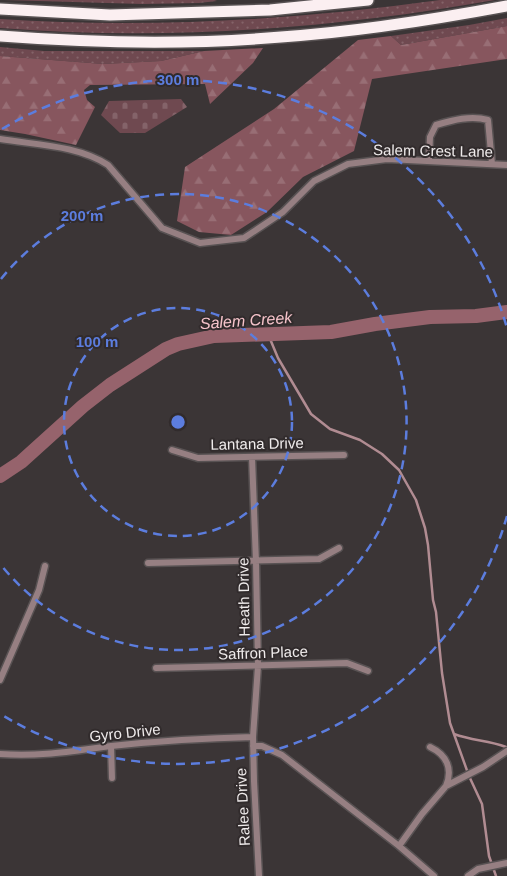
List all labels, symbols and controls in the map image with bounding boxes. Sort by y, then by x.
text: 300 m [157,71,199,88]
street label: Salem Crest Lane [373,141,493,160]
text: 200 m [61,207,103,224]
water label: Salem Creek [199,309,294,332]
text: 100 m [76,333,118,350]
centre of rings [169,413,187,431]
street label: Lantana Drive [210,434,304,453]
street label: Heath Drive [234,557,253,637]
street label: Saffron Place [218,642,308,663]
street label: Gyro Drive [88,720,161,745]
street label: Ralee Drive [232,767,253,847]

